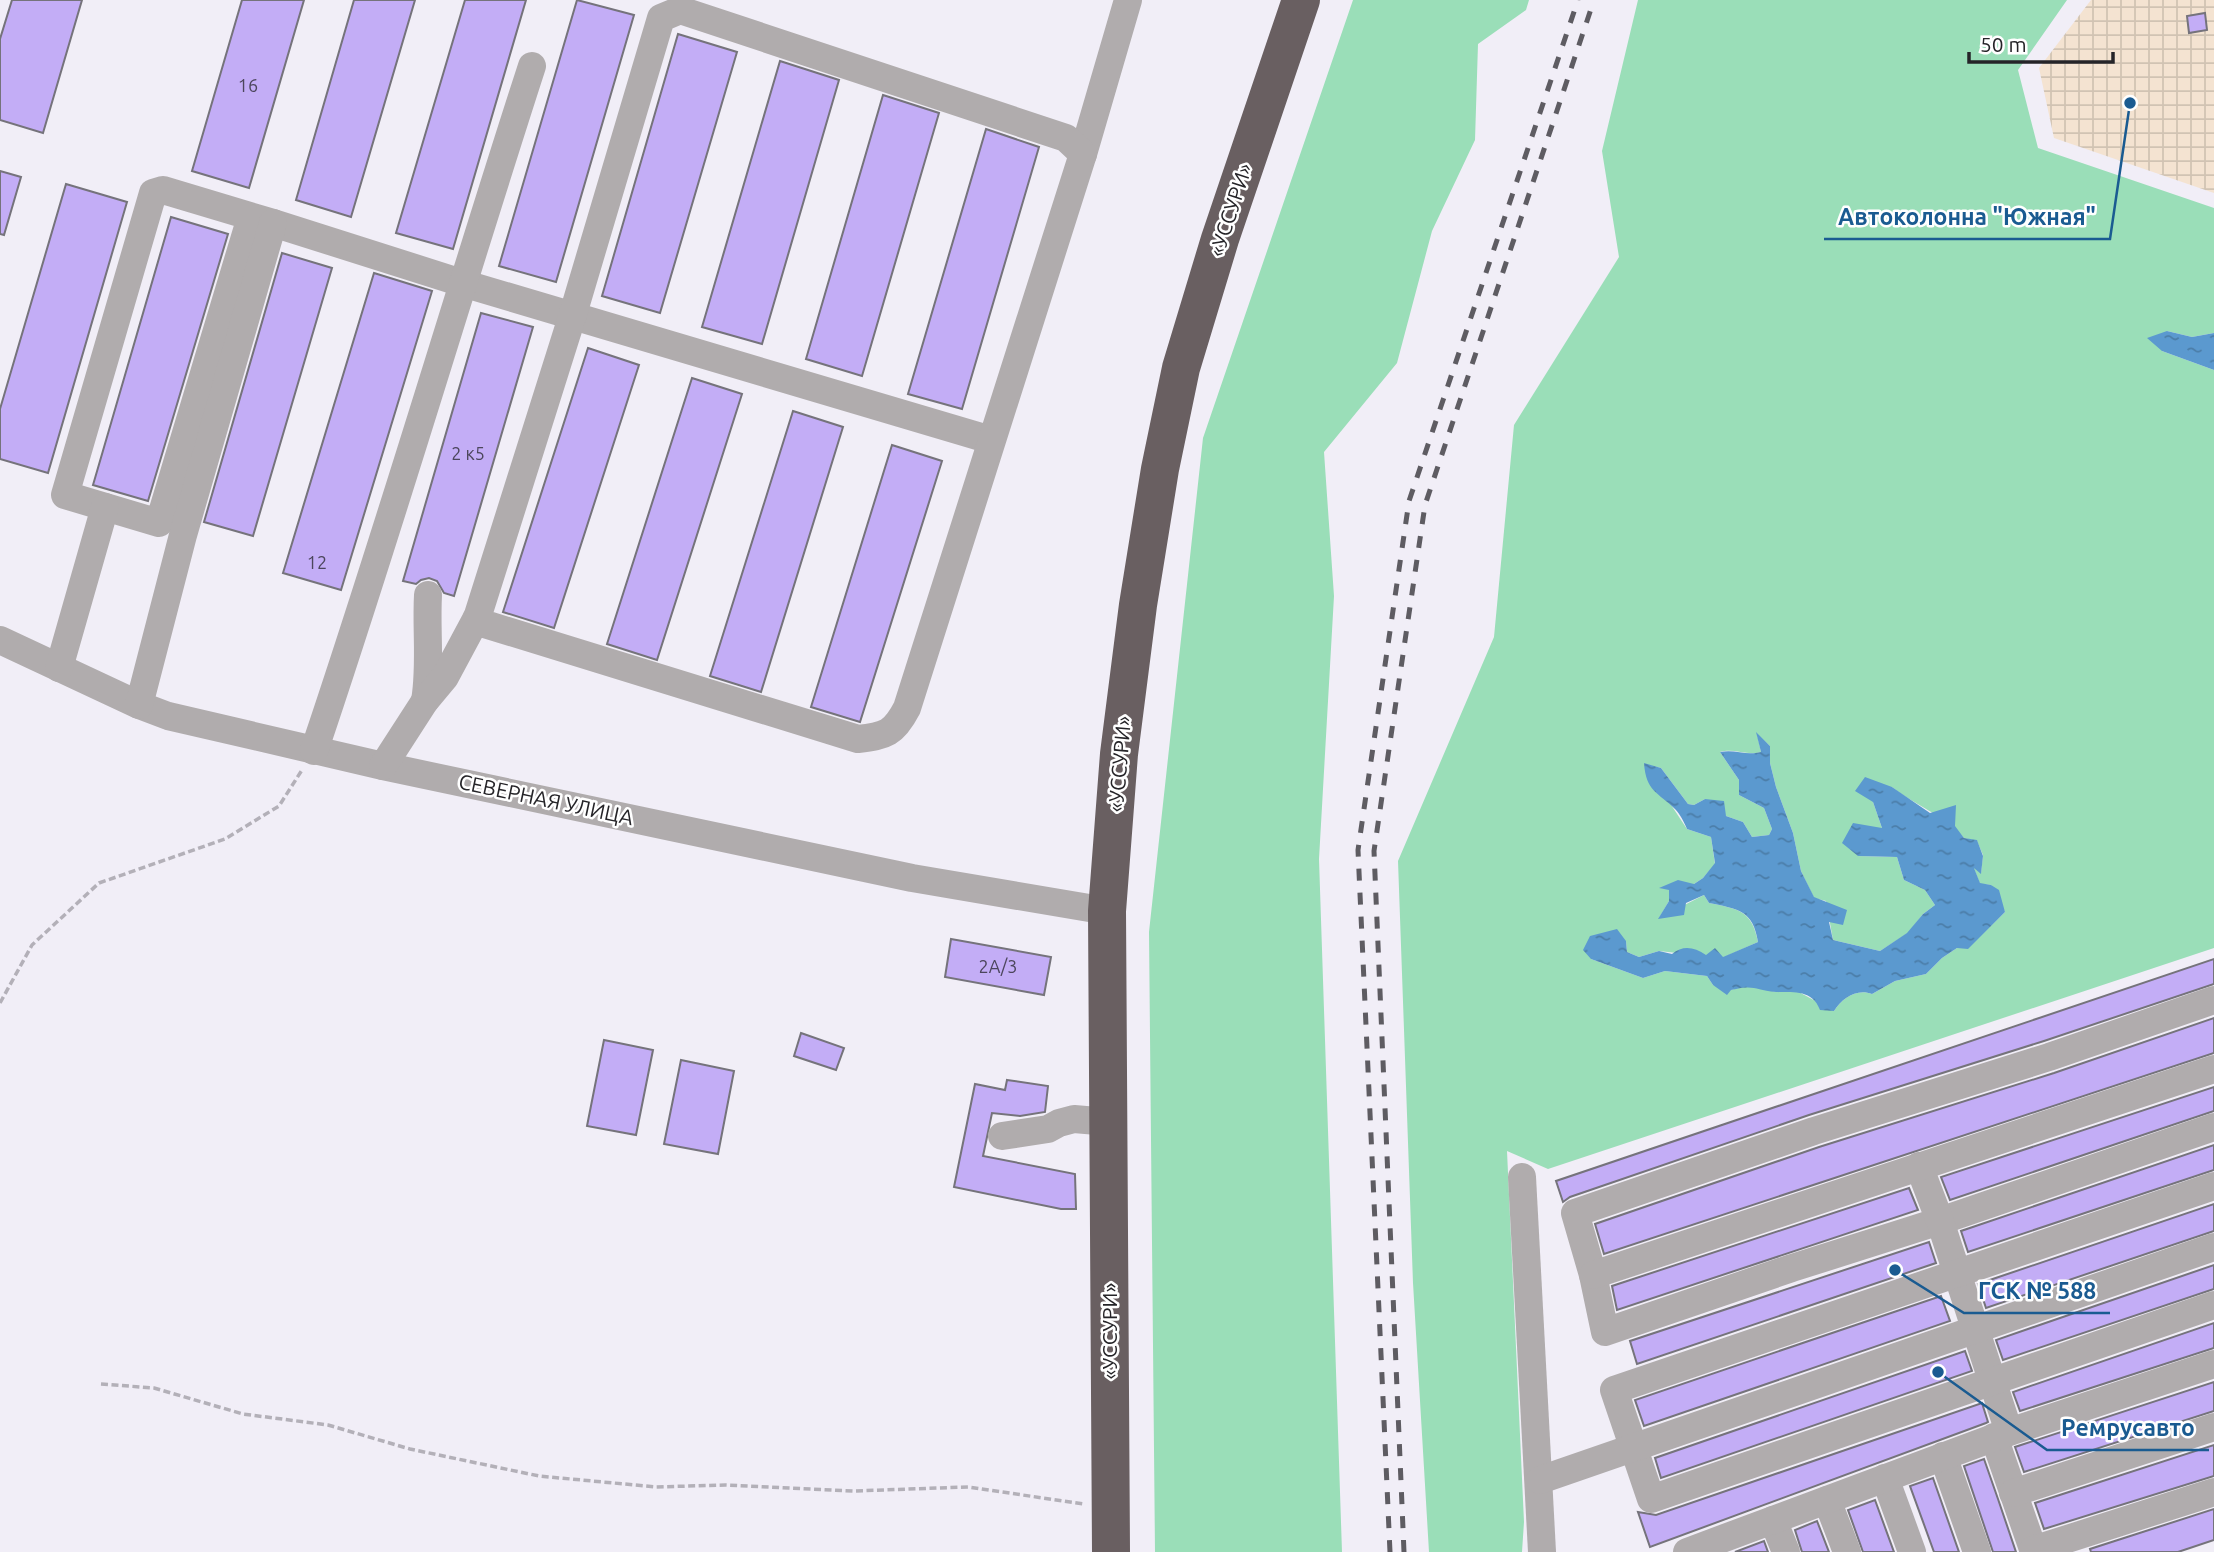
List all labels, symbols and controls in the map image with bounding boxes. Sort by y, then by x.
scale bar [1969,21,2112,65]
text: 50 m [1980,32,2027,56]
house number: 16 [238,75,258,95]
street label: «УССУРИ» [1204,160,1256,259]
callout: Автоколонна "Южная" [1824,195,2110,239]
text: Автоколонна "Южная" [1838,204,2096,229]
house number: 2 к5 [451,443,485,463]
house number: 12 [307,552,327,572]
street label: «УССУРИ» [1103,715,1135,813]
street label: СЕВЕРНАЯ УЛИЦА [457,769,636,829]
house number: 2А/3 [979,956,1017,976]
callout: ГСК № 588 [1964,1269,2110,1313]
text: ГСК № 588 [1978,1278,2096,1303]
street label: «УССУРИ» [1097,1282,1121,1379]
callout: Ремрусавто [2047,1406,2209,1450]
text: Ремрусавто [2061,1415,2195,1440]

